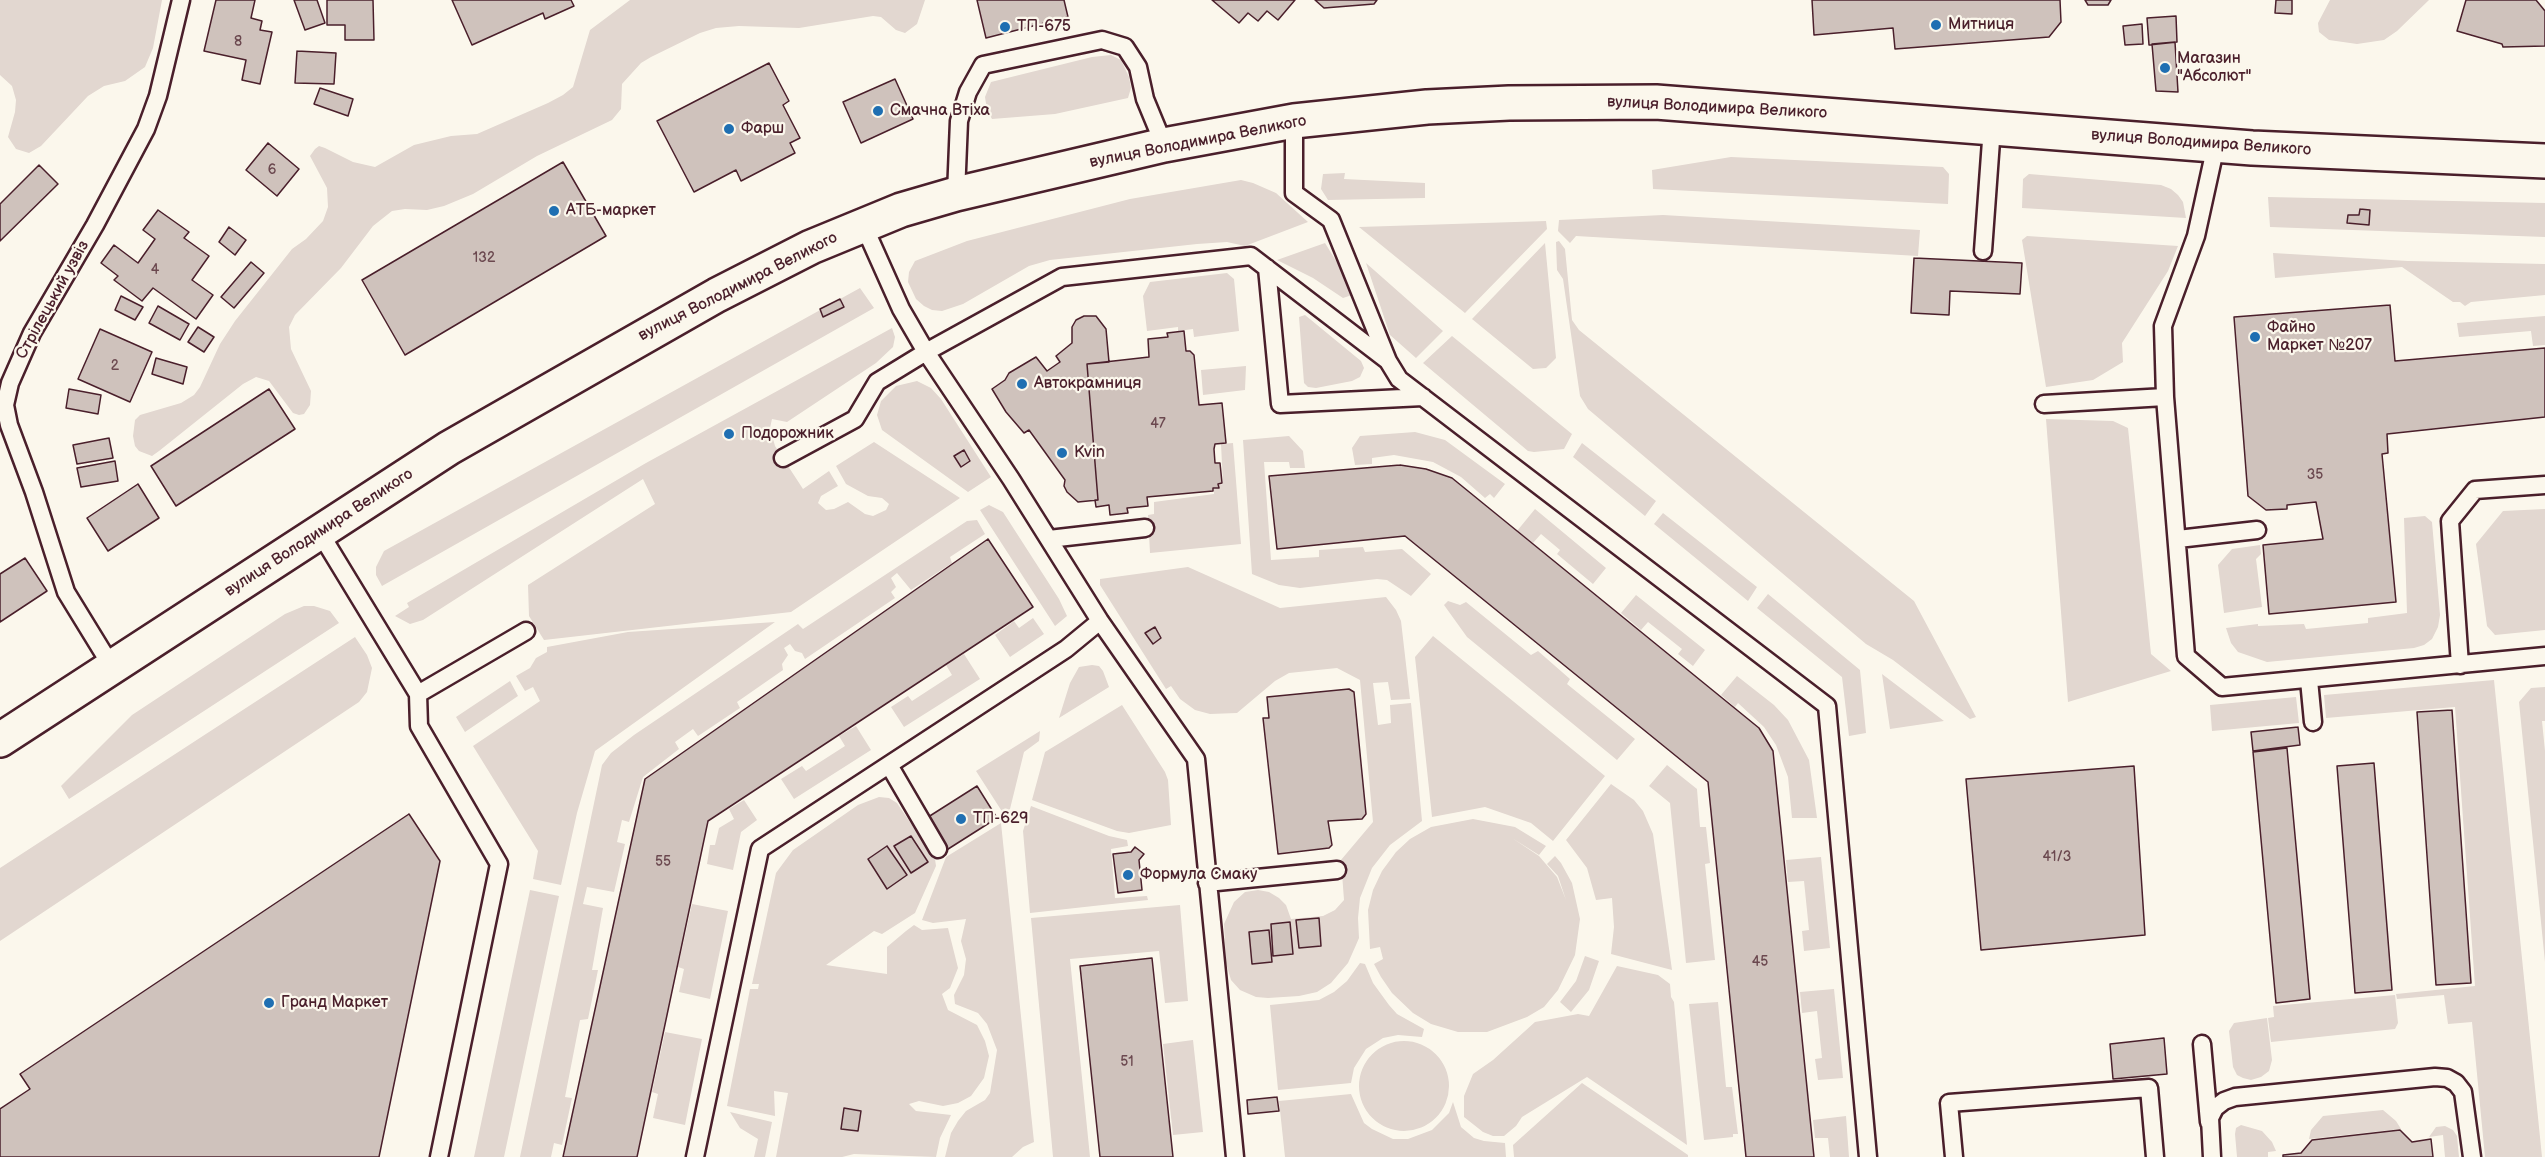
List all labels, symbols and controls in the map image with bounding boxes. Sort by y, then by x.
place label: Митниця [1948,15,2014,35]
place label: ТП-675 [1017,17,1071,37]
marker: Митниця [1929,18,1943,32]
marker: ТП-675 [998,20,1012,34]
house number: 8 [234,34,242,50]
place label: Магазин "Абсолют" [2177,49,2252,87]
marker: Магазин "Абсолют" [2158,61,2172,75]
street label: вулиця Володимира Великого [1606,93,1828,123]
place label: Смачна Втіха [890,101,990,121]
marker: Смачна Втіха [871,104,885,118]
street label: вулиця Володимира Великого [1088,112,1308,172]
place label: Фарш [741,119,784,139]
marker: Фарш [722,122,736,136]
street label: вулиця Володимира Великого [2090,126,2312,160]
house number: 6 [268,162,276,178]
place label: АТБ-маркет [566,201,656,221]
marker: АТБ-маркет [547,204,561,218]
street label: вулиця Володимира Великого [635,228,841,346]
street label: Стрілецький узвіз [12,237,94,363]
house number: 132 [473,250,495,266]
house number: 4 [151,262,159,278]
place label: Файно Маркет №207 [2267,318,2372,356]
marker: Файно Маркет №207 [2248,330,2262,344]
house number: 2 [111,358,119,374]
place label: Автокрамниця [1034,374,1141,394]
marker: Автокрамниця [1015,377,1029,391]
house number: 47 [1150,416,1166,432]
place label: Подорожник [741,424,834,444]
marker: Подорожник [722,427,736,441]
place label: Kvin [1074,443,1105,463]
marker: Kvin [1055,446,1069,460]
street label: вулиця Володимира Великого [221,465,417,601]
house number: 35 [2307,467,2323,483]
place label: ТП-629 [973,809,1029,829]
marker: ТП-629 [954,812,968,826]
house number: 41/3 [2043,849,2071,865]
house number: 55 [655,854,671,870]
place label: Формула Смаку [1140,865,1257,885]
marker: Формула Смаку [1121,868,1135,882]
house number: 45 [1752,954,1768,970]
place label: Гранд Маркет [281,993,388,1013]
marker: Гранд Маркет [262,996,276,1010]
house number: 51 [1120,1054,1134,1070]

